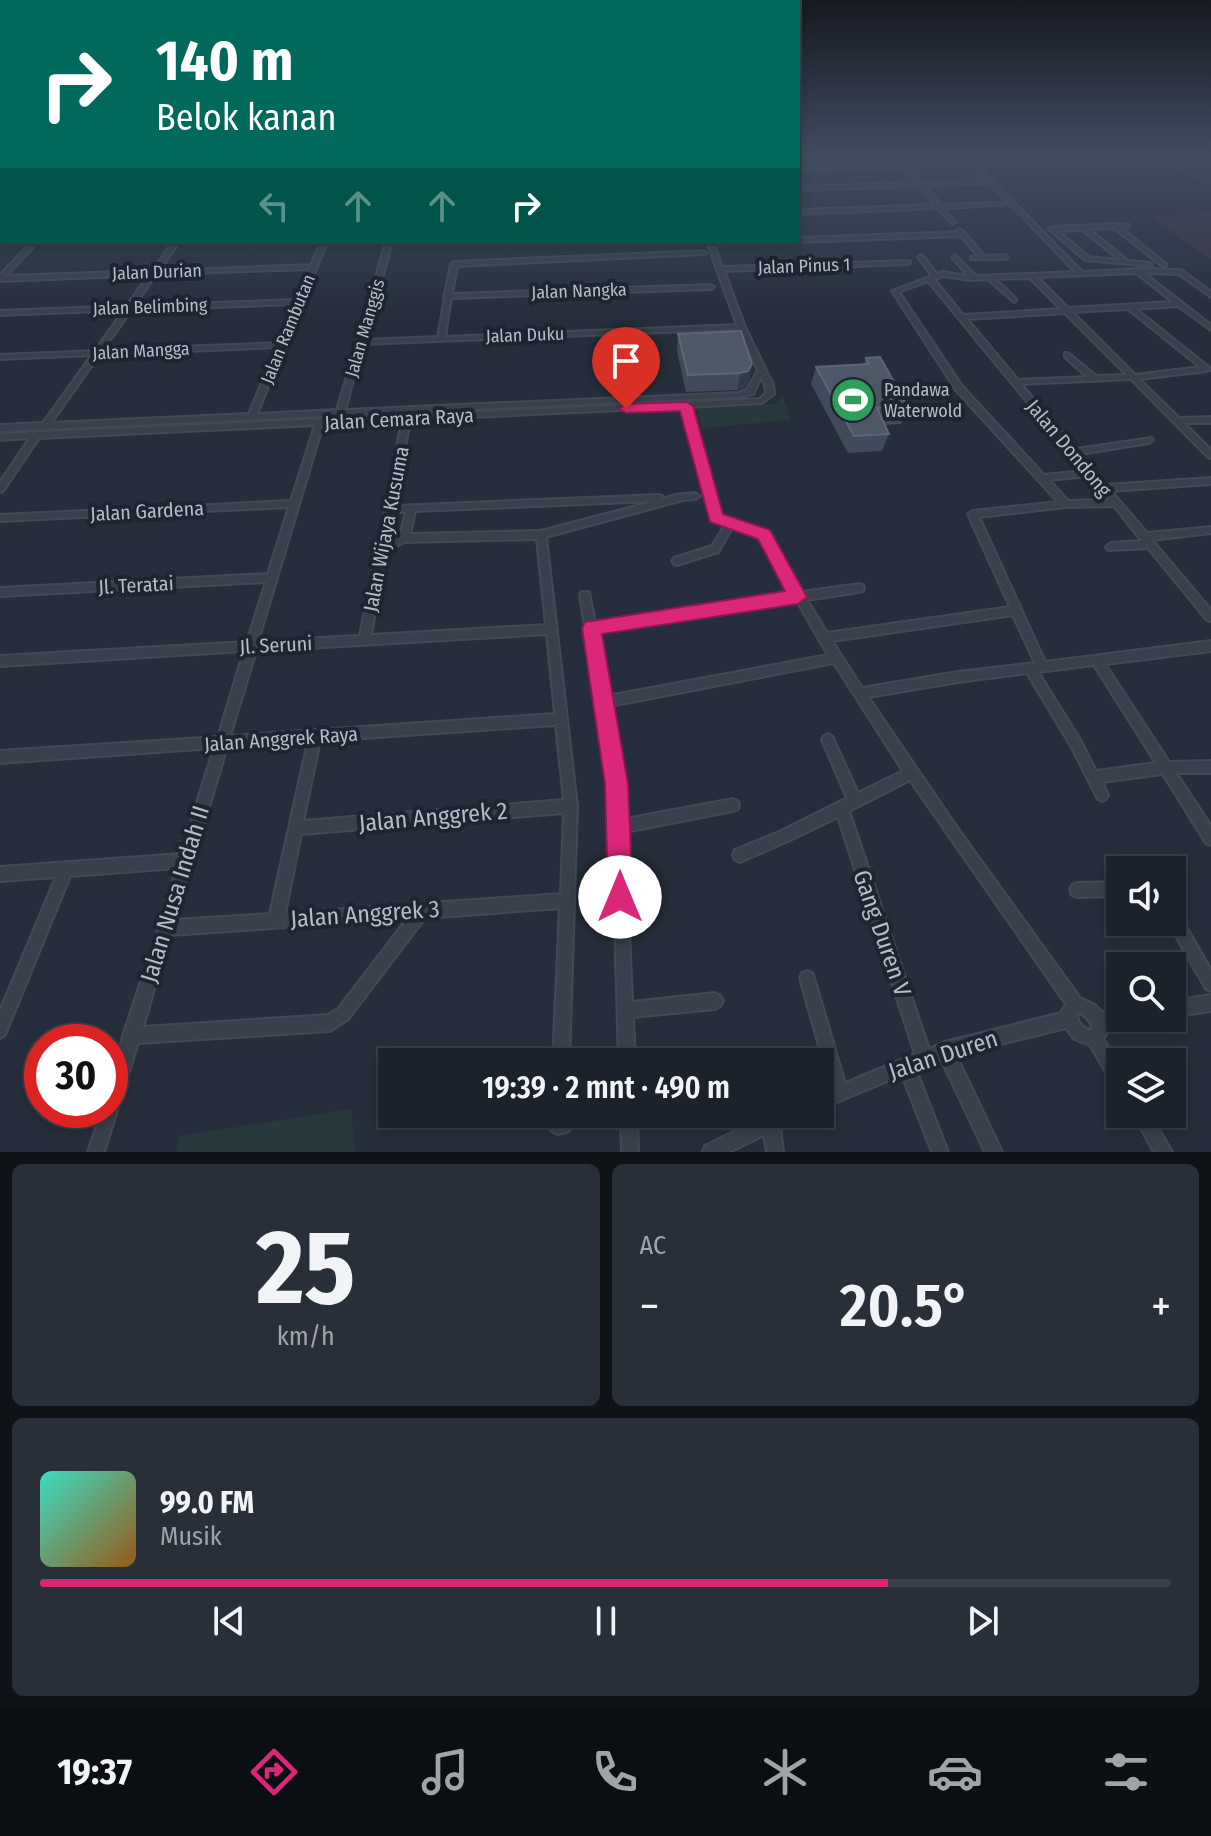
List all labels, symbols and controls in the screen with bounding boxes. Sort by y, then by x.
text: 140 m [156,28,293,95]
icon: right [24,32,128,136]
text: Belok kanan [156,96,336,140]
icon: left [252,184,296,228]
icon: ahead [336,184,380,228]
icon: ahead [420,184,464,228]
icon: right [504,184,548,228]
street label: Jalan Pinus 1 [757,253,851,279]
street label: Jalan Durian [112,259,202,285]
street label: Jalan Rambutan [256,271,320,387]
street label: Jalan Manggis [341,276,390,380]
street label: Jalan Nangka [531,278,627,304]
street label: Jalan Belimbing [92,294,208,320]
street label: Jalan Duku [485,323,565,347]
pin [592,327,660,409]
street label: Jalan Mangga [92,337,190,365]
icon: arrive [604,339,648,383]
sports icon: Pandawa Waterwold [829,376,877,424]
place label: Pandawa Waterwold [884,379,962,422]
street label: Jalan Dondong [1022,395,1117,502]
street label: Jalan Cemara Raya [324,403,474,435]
street label: Jalan Wijaya Kusuma [358,444,414,614]
street label: Jalan Gardena [89,496,205,526]
street label: Jl. Teratai [98,571,174,599]
street label: Jl. Seruni [239,631,313,659]
street label: Jalan Anggrek Raya [203,722,359,756]
street label: Jalan Anggrek 2 [357,797,509,837]
street label: Jalan Nusa Indah II [135,802,215,986]
position arrow [578,855,662,939]
map controls [1106,856,1186,1128]
button: sound [1106,856,1186,936]
street label: Gang Duren V [847,866,917,1001]
street label: Jalan Anggrek 3 [290,895,440,933]
button: search [1106,952,1186,1032]
speed limit sign: 30 [24,1024,128,1128]
street label: Jalan Duren [885,1024,1001,1086]
button: layers [1106,1048,1186,1128]
text: 19:39 · 2 mnt · 490 m [482,1070,730,1106]
text: 25 [256,1206,355,1331]
text: AC [640,1230,666,1261]
text: 20.5° [840,1270,970,1342]
text: − [640,1280,659,1333]
text: + [1151,1280,1171,1333]
text: km/h [277,1321,335,1352]
text: 99.0 FM [160,1485,254,1521]
text: Musik [160,1521,222,1552]
icon: previous [207,1599,251,1643]
icon: pause [584,1599,628,1643]
icon: next [961,1599,1005,1643]
icon: directions [246,1744,302,1800]
icon: music [417,1744,473,1800]
icon: phone [587,1744,643,1800]
icon: climate [757,1744,813,1800]
icon: car [927,1744,983,1800]
icon: filters [1098,1744,1154,1800]
text: 19:37 [57,1750,132,1794]

